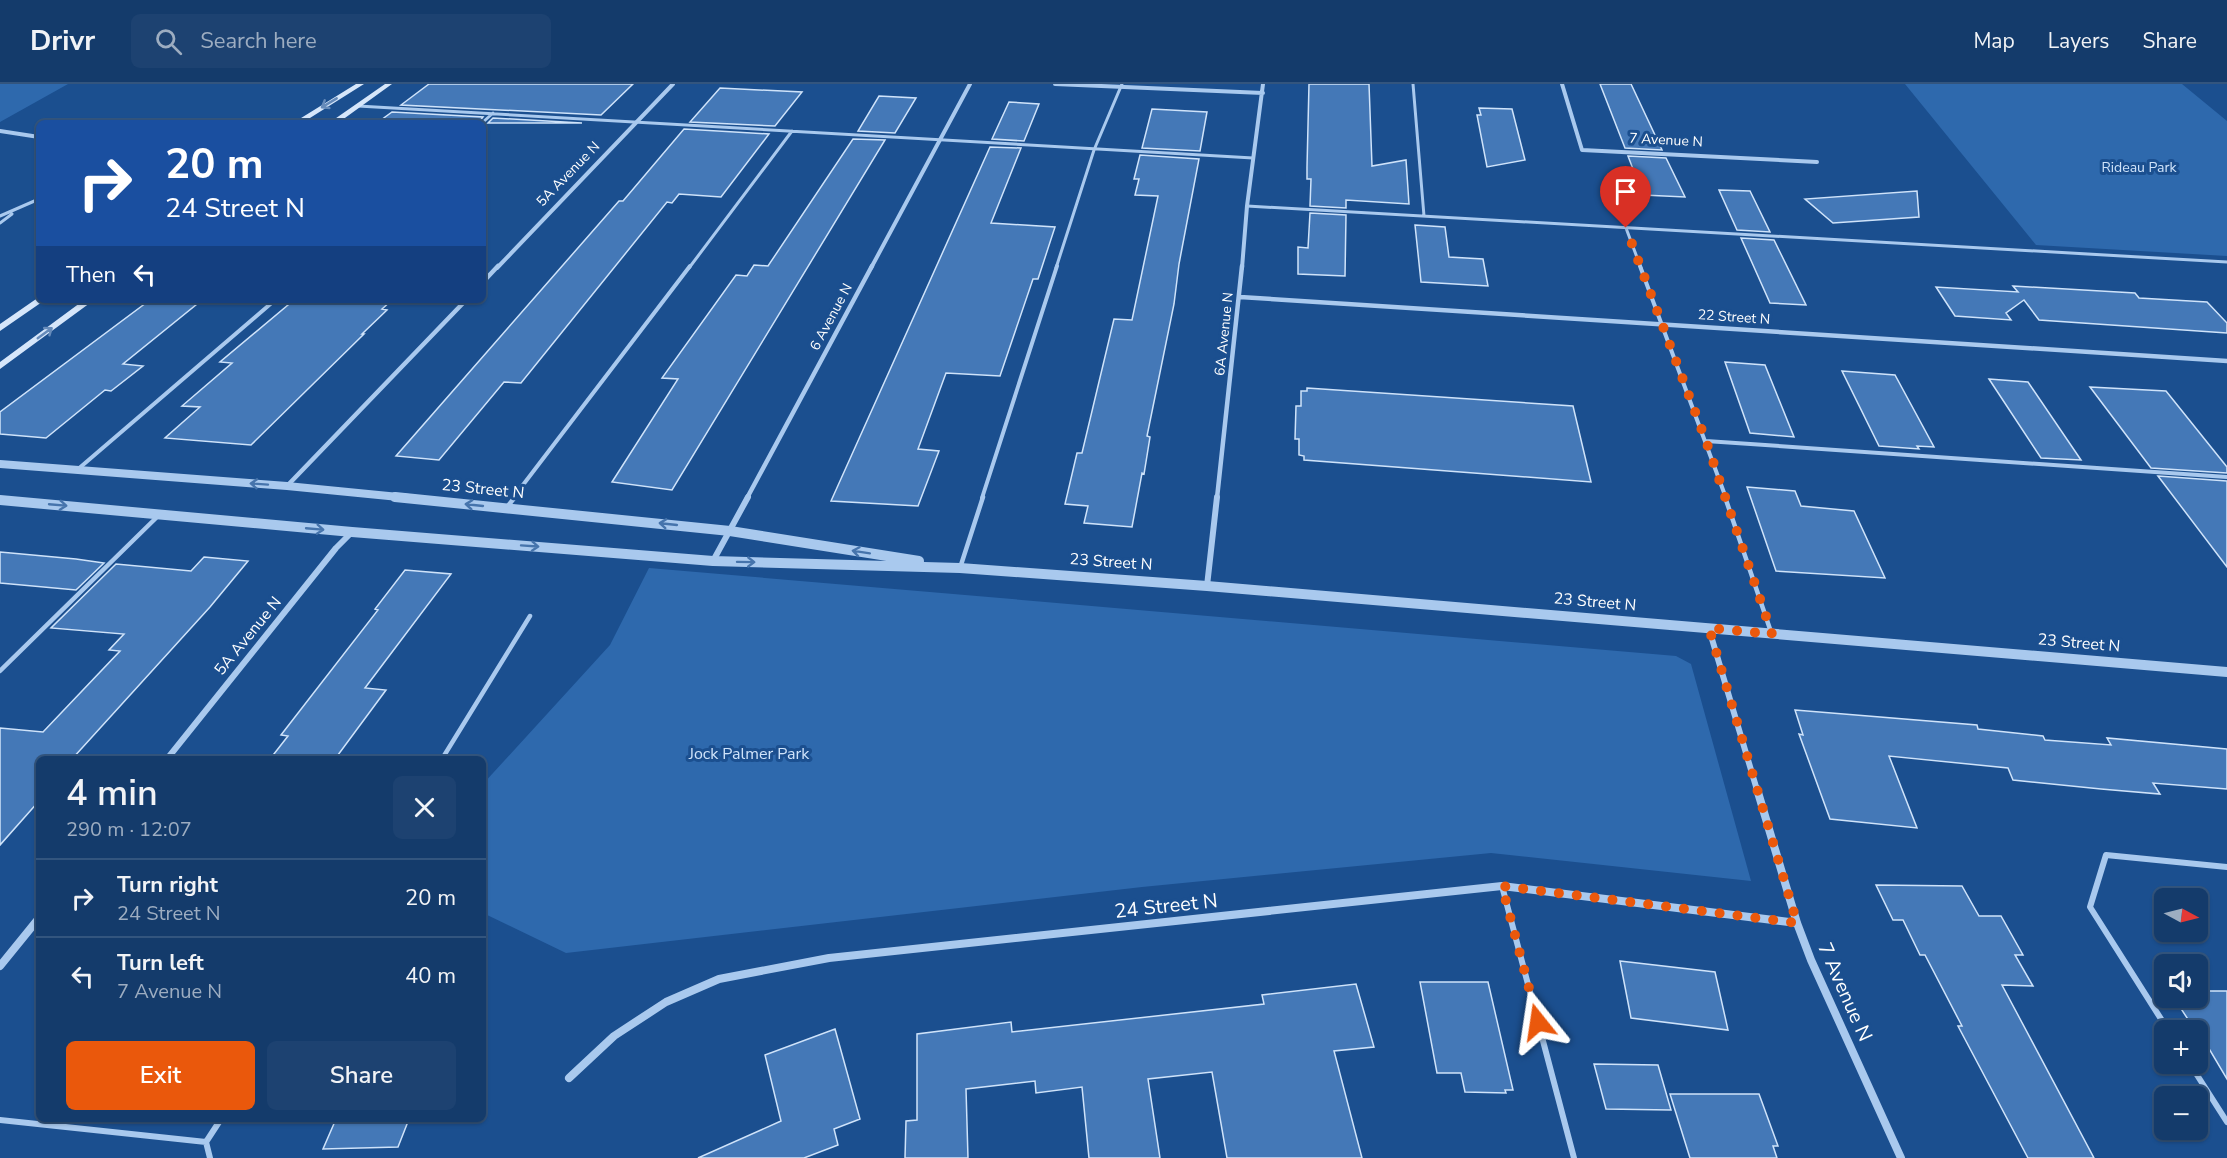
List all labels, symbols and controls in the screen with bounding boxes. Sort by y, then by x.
search box [131,14,551,68]
text: Drivr [30,22,95,60]
icon: search [152,25,185,58]
text: Search here [200,26,317,56]
text: Map [1973,27,2015,55]
text: Layers [2048,27,2109,55]
text: Share [2142,27,2197,55]
one-way arrow [321,98,338,110]
street label: 7 Avenue N [1629,129,1703,151]
text: 20 m [165,136,264,193]
street label: 5A Avenue N [532,137,604,211]
icon: right [66,144,144,222]
park label: Rideau Park [2101,158,2178,177]
pin [1600,166,1651,228]
icon: arrive [1609,175,1642,208]
text: 24 Street N [165,190,305,227]
icon: left [128,258,161,291]
text: Then [66,260,116,290]
street label: 6 Avenue N [805,280,857,354]
street label: 6A Avenue N [1210,291,1238,377]
street label: 22 Street N [1697,305,1771,329]
one-way arrow [36,327,52,339]
street label: 23 Street N [441,474,525,504]
one-way arrow [250,478,270,489]
one-way arrow [465,499,485,510]
one-way arrow [48,500,68,511]
one-way arrow [659,518,679,529]
one-way arrow [305,524,325,535]
one-way arrow [520,541,540,552]
one-way arrow [852,546,871,557]
street label: 23 Street N [1069,548,1153,576]
one-way arrow [735,557,755,568]
street label: 23 Street N [1553,587,1637,617]
street label: 5A Avenue N [209,592,287,680]
street label: 23 Street N [2037,628,2121,658]
park label: Jock Palmer Park [688,743,810,765]
text: 4 min [66,769,158,818]
button: close [393,776,456,839]
text: 290 m · 12:07 [66,816,192,843]
text: Turn right [117,870,218,900]
icon: right [66,882,99,915]
text: 20 m [405,883,456,913]
street label: 24 Street N [1113,887,1219,925]
north arrow [2154,888,2208,942]
map controls [2154,888,2208,1140]
text: 24 Street N [117,900,221,927]
street label: 7 Avenue N [1811,938,1879,1046]
text: Turn left [117,948,204,978]
button: sound [2154,954,2208,1008]
icon: left [66,960,99,993]
text: 40 m [405,961,456,991]
text: 7 Avenue N [117,978,222,1005]
position arrow [1506,990,1570,1054]
button: + [2154,1020,2208,1074]
button: Exit [66,1041,255,1110]
button: Share [267,1041,456,1110]
button: − [2154,1086,2208,1140]

